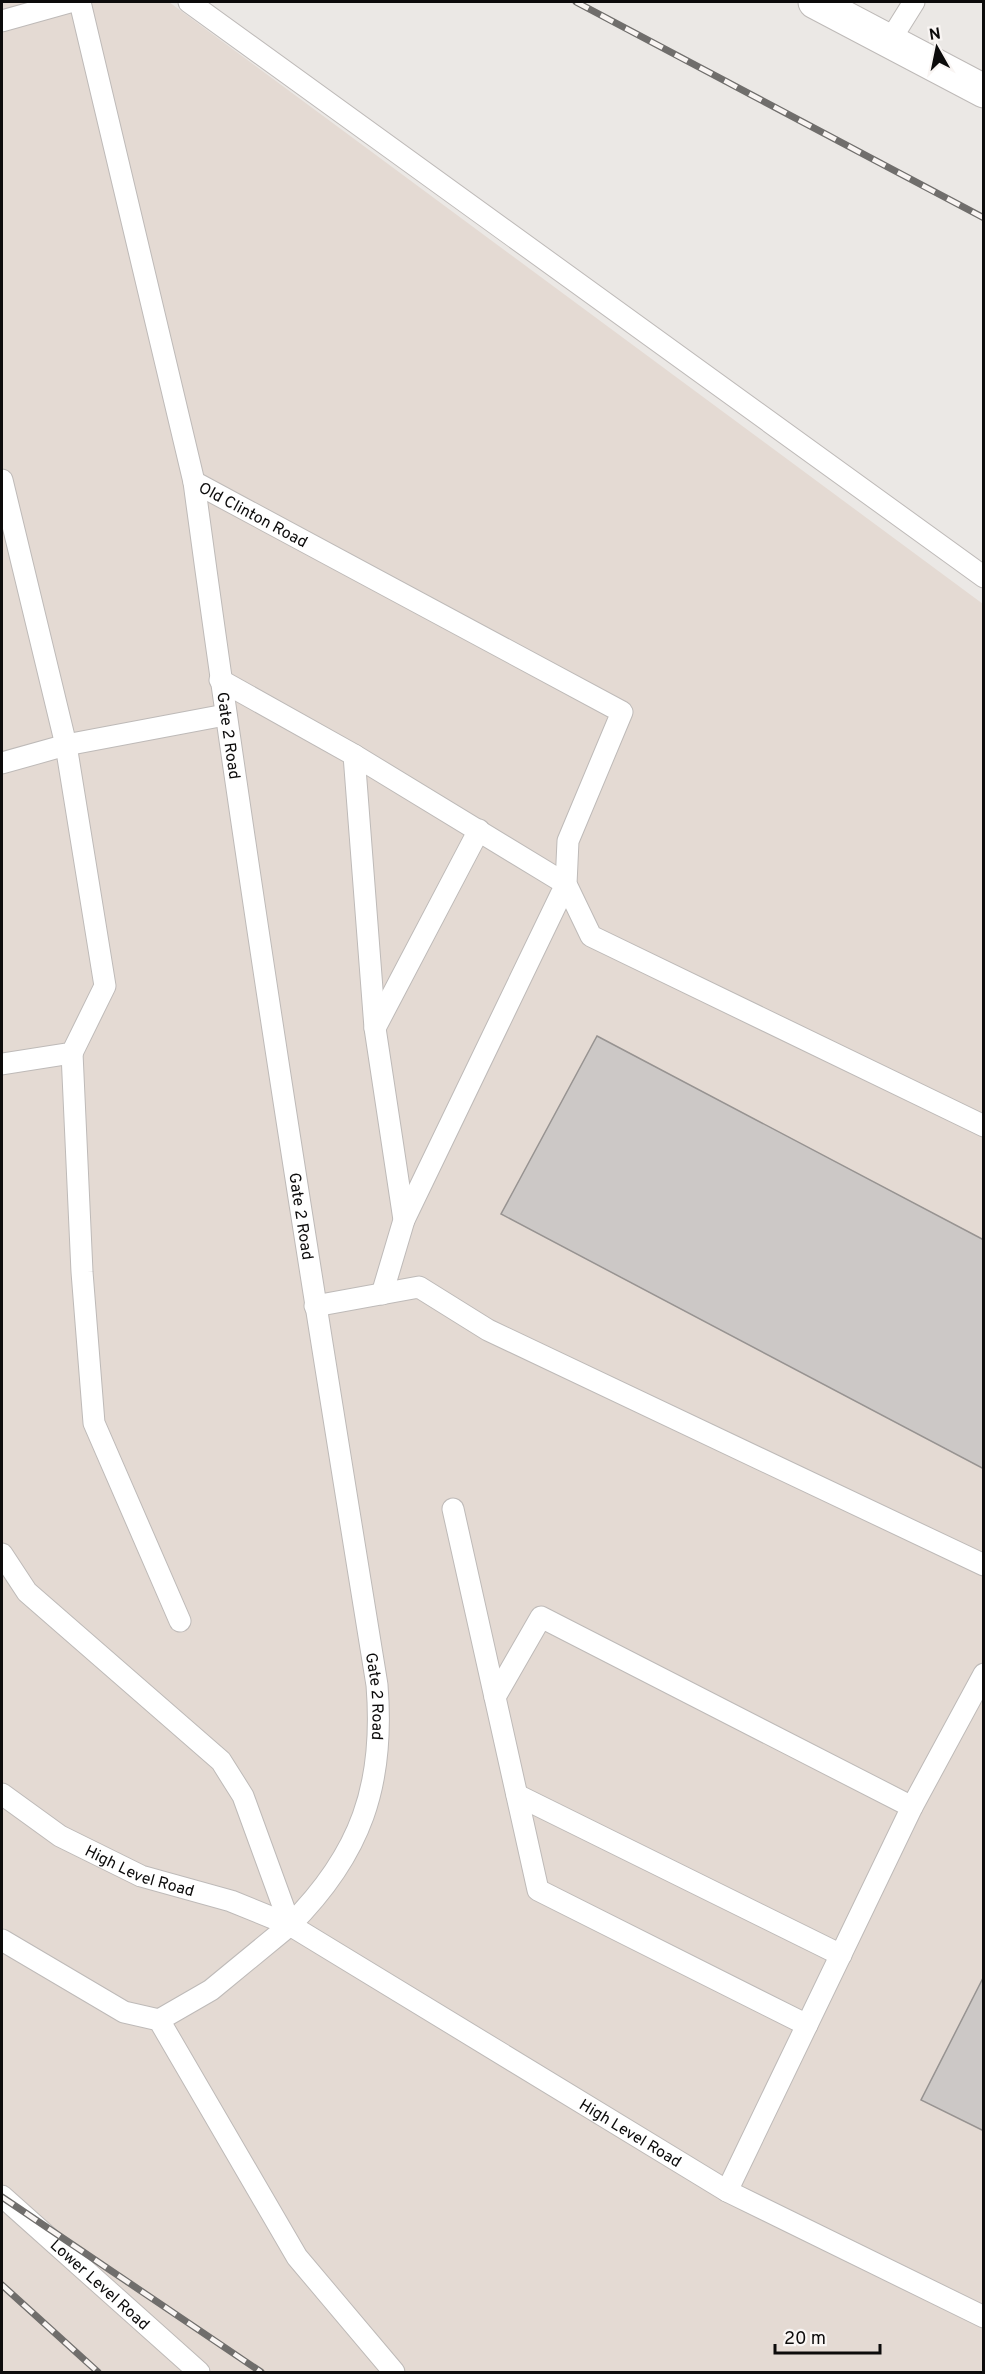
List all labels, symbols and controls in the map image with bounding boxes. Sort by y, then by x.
north arrow [907,18,967,78]
text: N [928,24,942,46]
street label: Old Clinton Road [195,478,311,553]
street label: Gate 2 Road [211,691,244,781]
street label: Gate 2 Road [283,1171,317,1261]
street label: Gate 2 Road [360,1651,386,1741]
street label: High Level Road [81,1842,196,1902]
street label: High Level Road [575,2095,685,2173]
street label: Lower Level Road [45,2236,153,2335]
scale bar [775,2317,880,2355]
text: 20 m [784,2328,826,2351]

